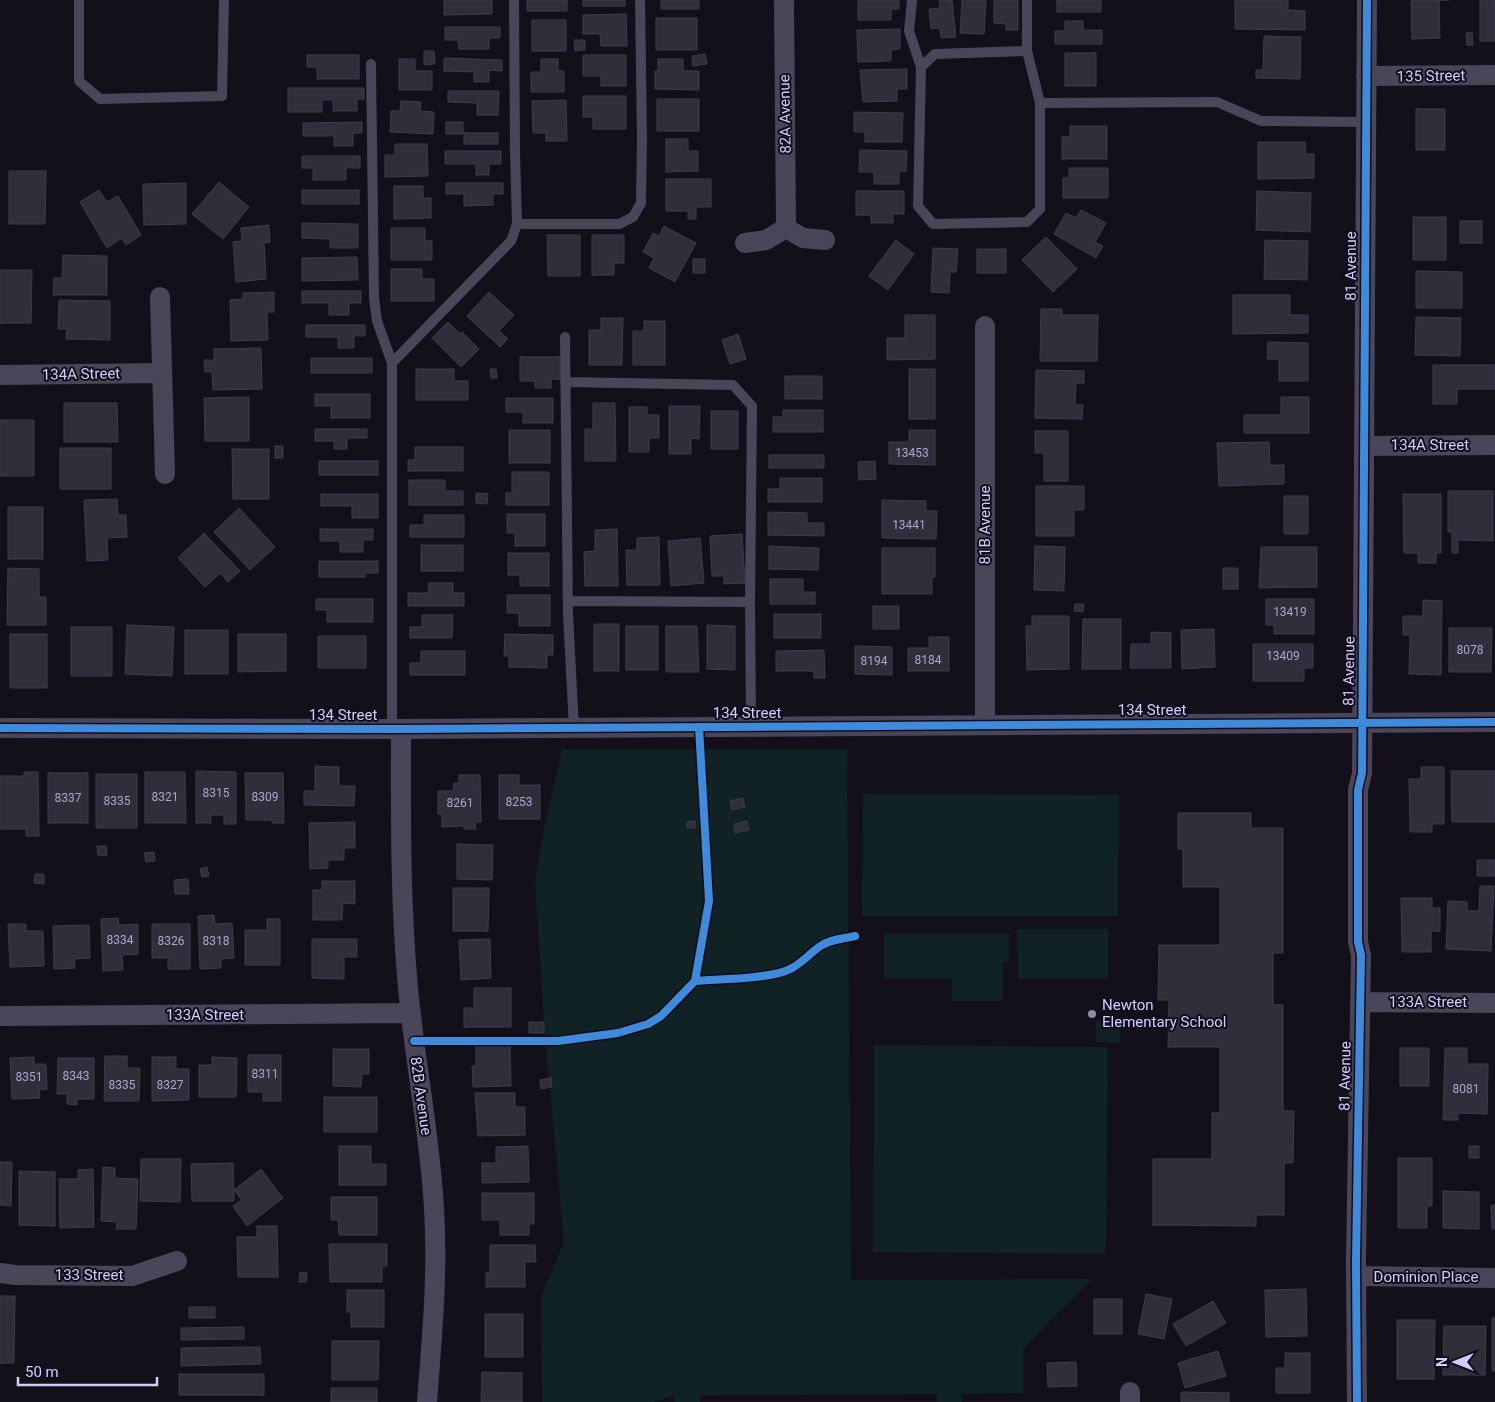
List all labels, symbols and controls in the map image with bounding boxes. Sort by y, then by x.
street label: 135 Street [1397,66,1466,86]
street label: 82A Avenue [775,74,795,154]
street label: 81 Avenue [1342,231,1360,301]
street label: 134A Street [42,364,120,384]
street label: 134A Street [1391,436,1469,454]
house number: 13453 [895,446,929,460]
street label: 81B Avenue [976,485,994,564]
house number: 13441 [892,518,926,532]
house number: 13419 [1273,605,1307,619]
street label: 81 Avenue [1339,636,1359,706]
house number: 8078 [1457,643,1484,657]
house number: 13409 [1266,649,1300,663]
house number: 8184 [915,653,942,667]
house number: 8194 [861,654,888,668]
street label: 134 Street [1118,701,1186,719]
street label: 134 Street [713,704,781,722]
street label: 134 Street [309,706,377,724]
house number: 8315 [203,786,230,800]
house number: 8321 [152,790,178,804]
house number: 8309 [252,790,278,804]
house number: 8337 [55,791,82,805]
house number: 8335 [104,794,131,808]
house number: 8253 [506,795,532,809]
house number: 8261 [447,796,473,810]
house number: 8334 [107,933,134,947]
house number: 8326 [158,934,185,948]
house number: 8318 [203,934,230,948]
street label: 133A Street [1389,993,1467,1011]
place label: Newton Elementary School [1102,996,1226,1031]
street label: 133A Street [166,1006,244,1024]
marker: Newton Elementary School [1086,1008,1098,1020]
street label: 81 Avenue [1335,1041,1355,1111]
street label: 82B Avenue [407,1056,435,1136]
house number: 8311 [252,1067,278,1081]
house number: 8343 [63,1069,89,1083]
house number: 8351 [16,1070,42,1084]
house number: 8335 [109,1078,136,1092]
house number: 8327 [157,1078,184,1092]
house number: 8081 [1453,1082,1479,1096]
street label: 133 Street [55,1266,123,1284]
street label: Dominion Place [1374,1268,1478,1286]
north arrow [1430,1337,1480,1387]
scale bar [18,1354,156,1386]
text: N [1434,1357,1450,1367]
text: 50 m [25,1363,59,1381]

